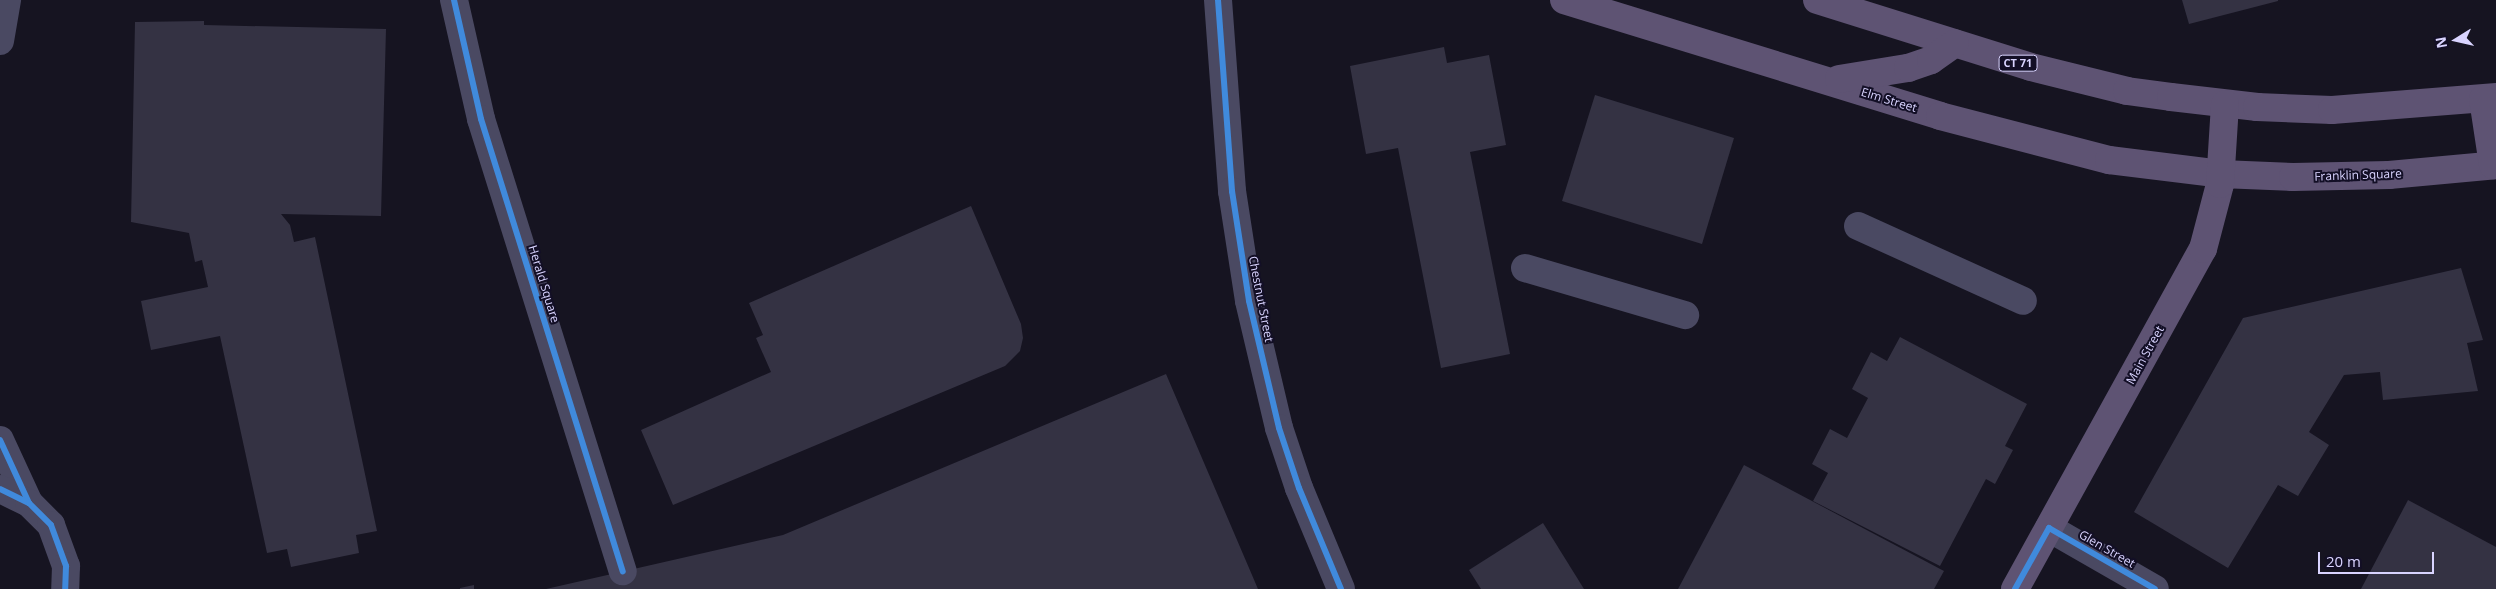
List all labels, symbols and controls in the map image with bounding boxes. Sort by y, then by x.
north arrow [2431,15,2481,65]
text: N [2430,35,2451,50]
road number: CT 71 [1998,54,2038,72]
street label: Elm Street [1859,85,1919,115]
street label: Franklin Square [2314,166,2402,184]
street label: Herald Square [525,244,563,324]
street label: Chestnut Street [1246,255,1276,343]
street label: Main Street [2123,323,2167,387]
street label: Glen Street [2076,527,2138,571]
scale bar [2321,542,2437,574]
text: 20 m [2326,551,2361,571]

